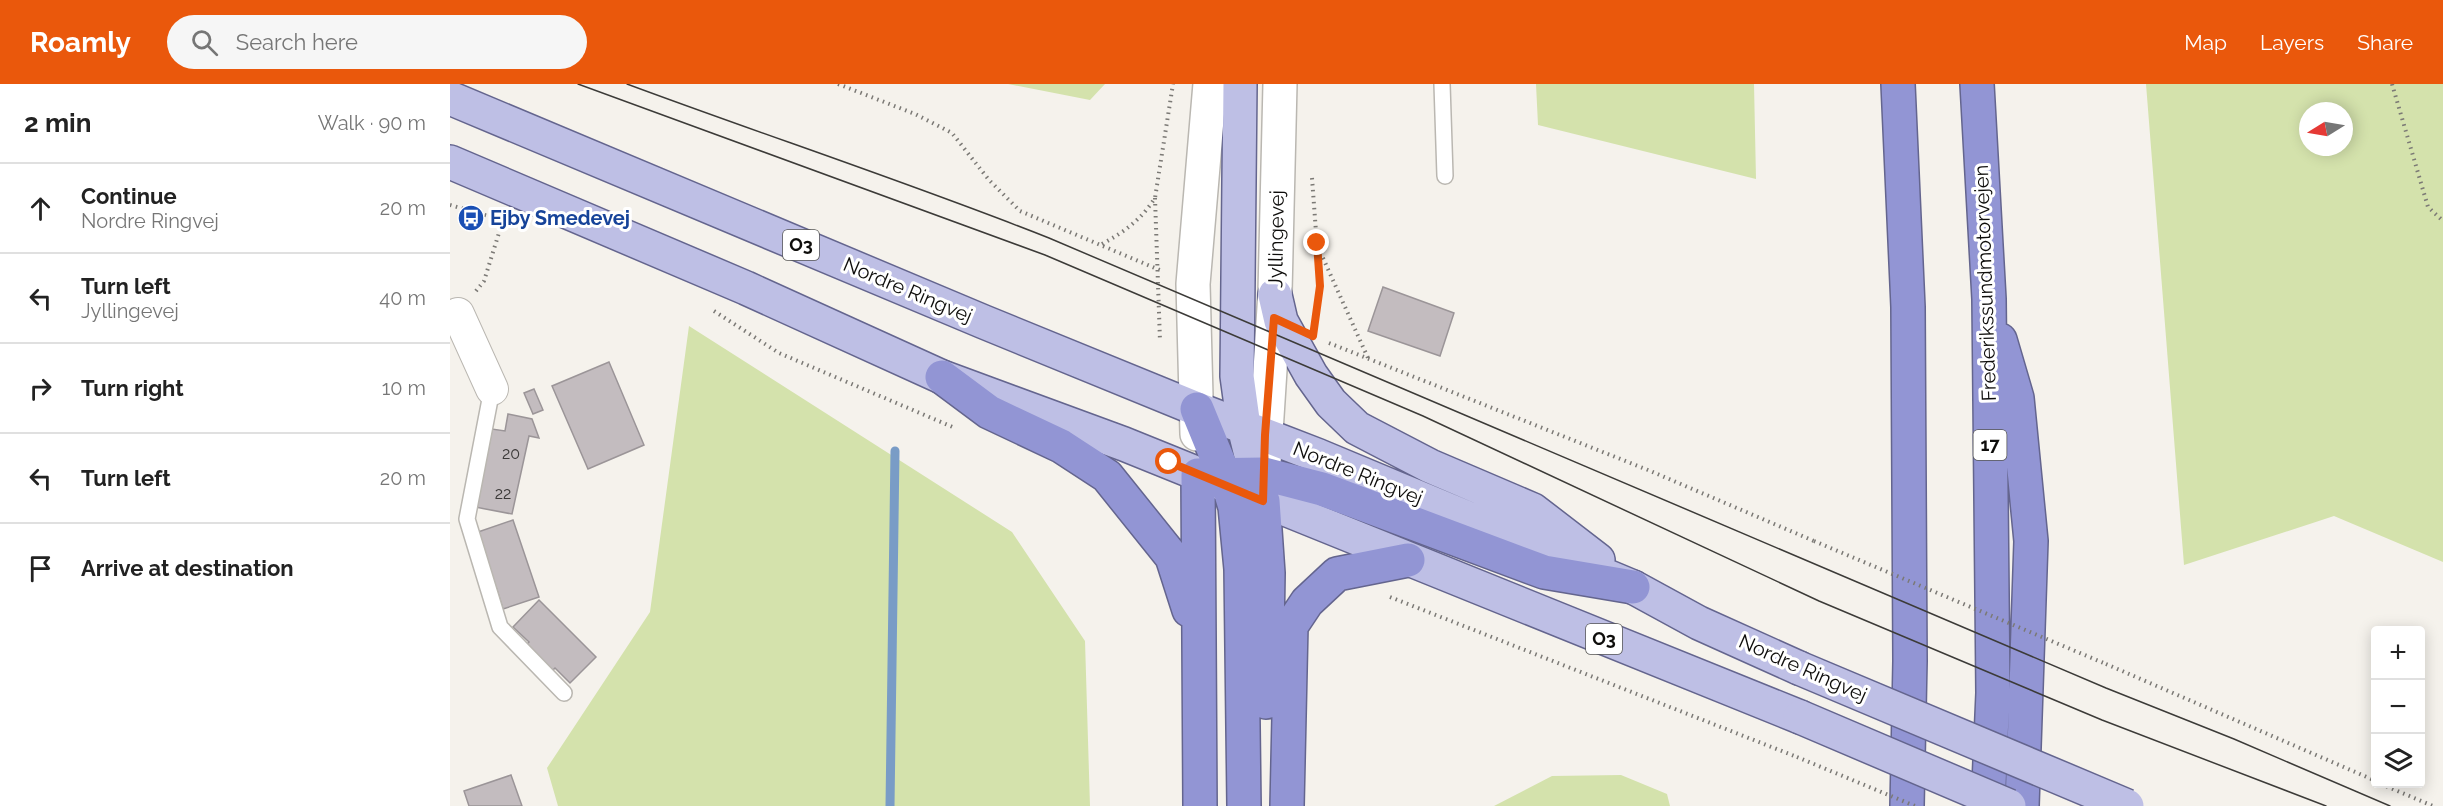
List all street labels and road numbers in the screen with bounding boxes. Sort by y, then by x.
street label: Frederikssundmotorvejen [1969,164,2001,402]
street label: Jyllingevej [1263,190,1289,288]
road number: O3 [783,230,819,260]
street label: Nordre Ringvej [840,252,976,328]
road number: 17 [1974,430,2006,460]
street label: Nordre Ringvej [1290,436,1426,510]
road number: O3 [1586,624,1622,654]
street label: Nordre Ringvej [1735,629,1871,707]

